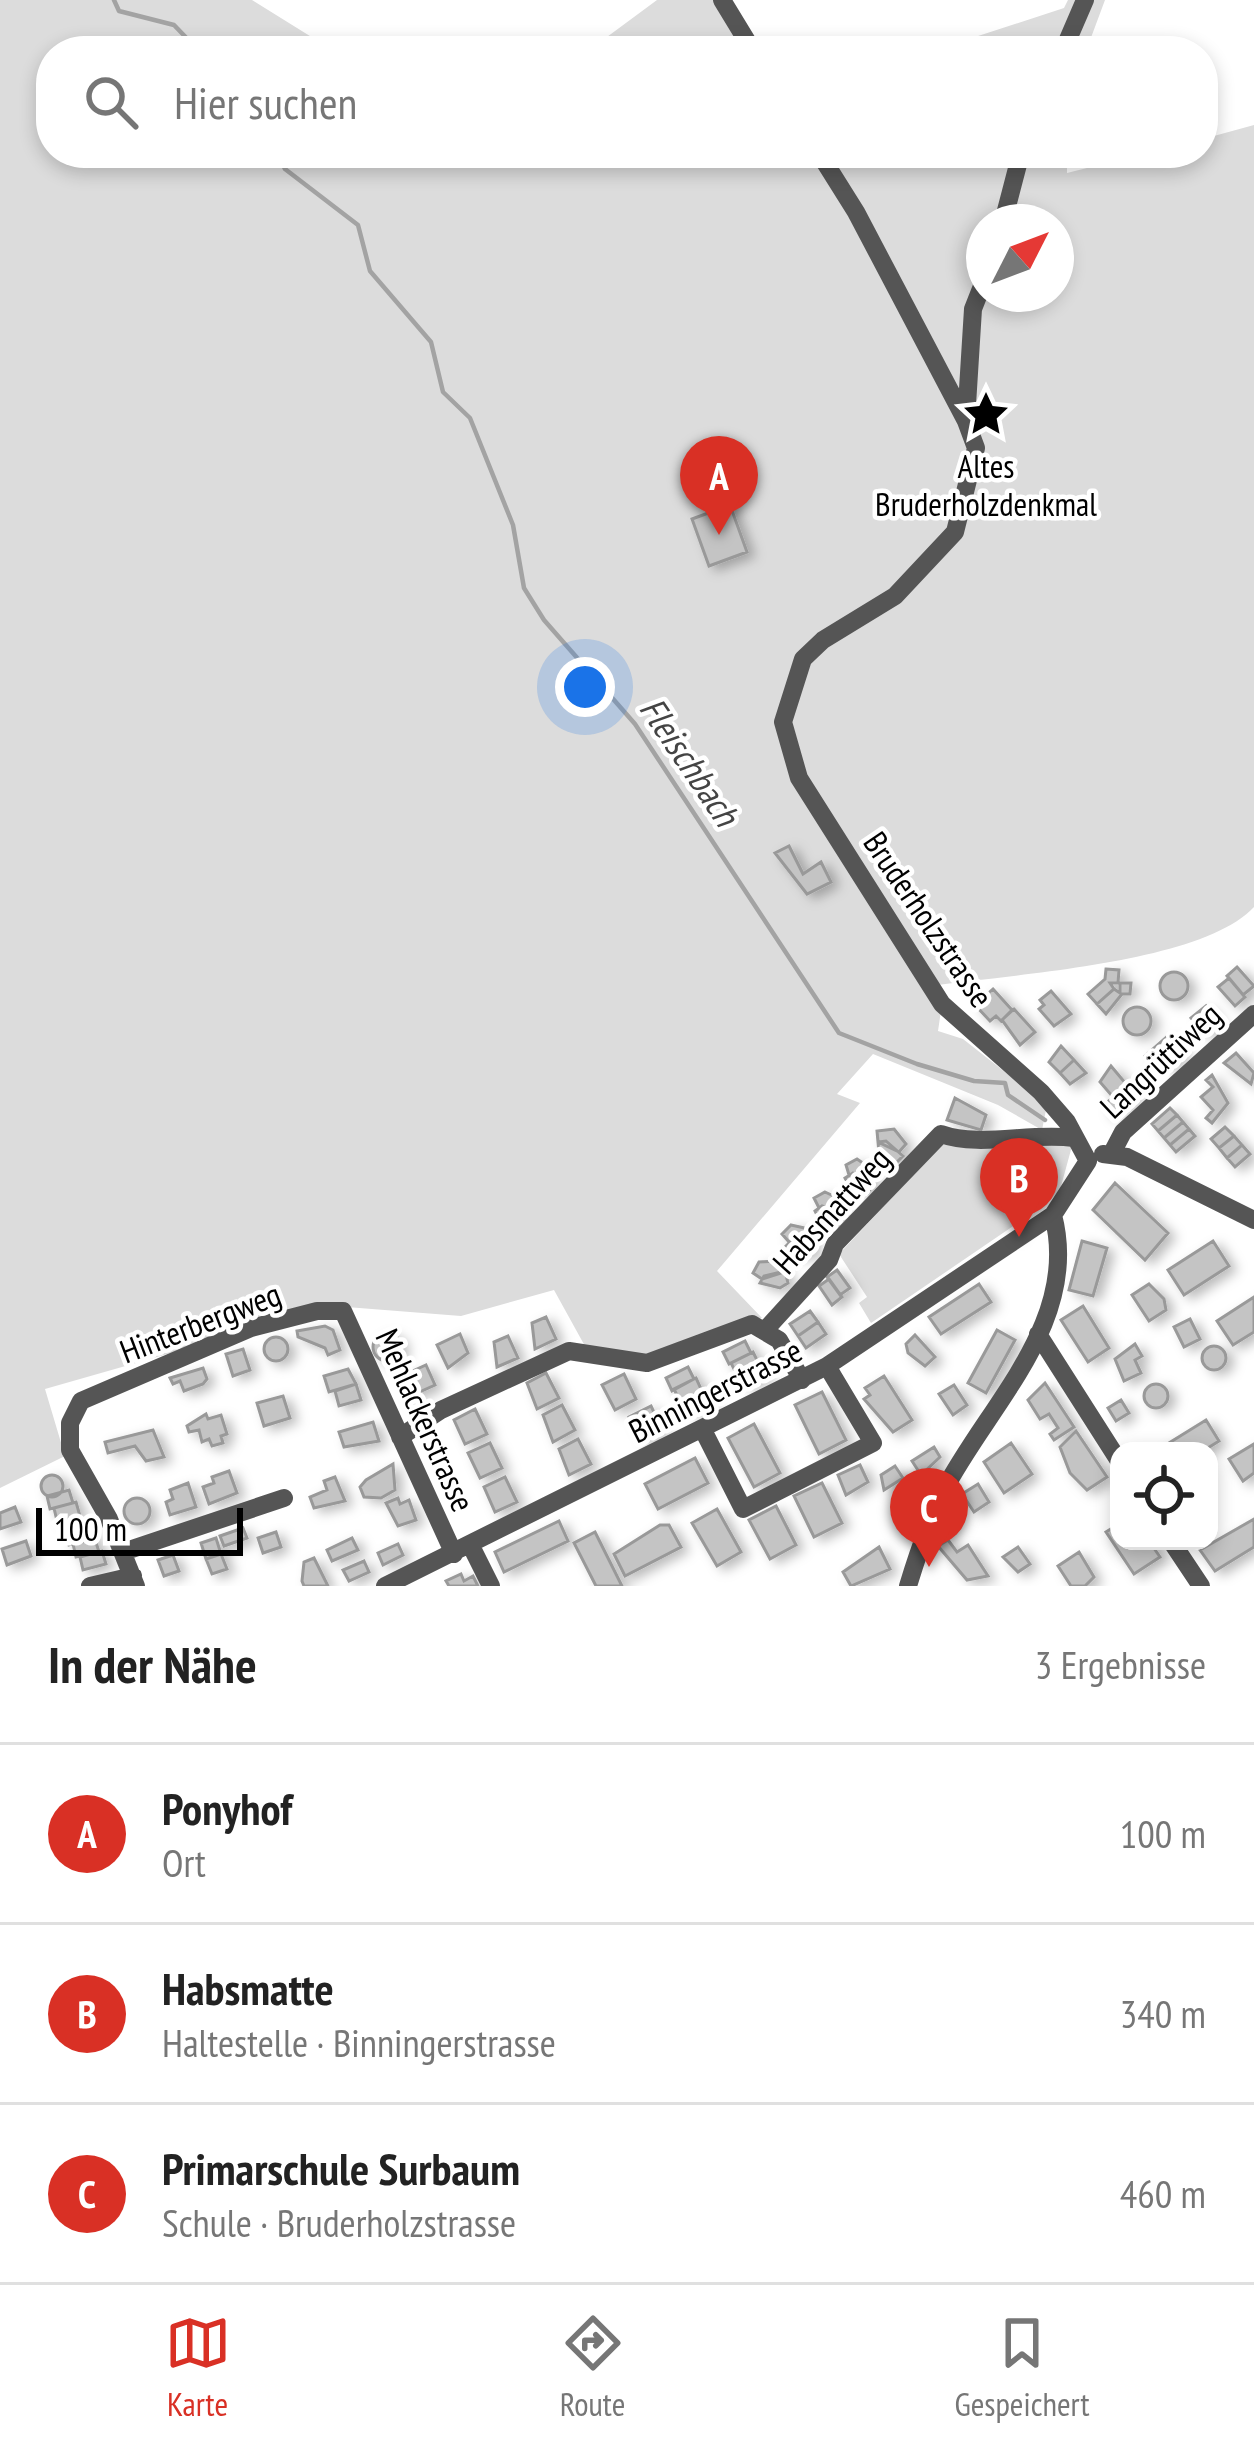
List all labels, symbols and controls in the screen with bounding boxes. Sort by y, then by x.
search box [36,36,1218,168]
icon: search [78,69,144,135]
text: Hier suchen [174,73,357,131]
north arrow [966,204,1074,312]
place icon: Altes Bruderholzdenkmal [961,389,1011,439]
pin: A [680,436,758,535]
place label: Altes Bruderholzdenkmal [875,444,1097,525]
your location [555,657,615,717]
water label: Fleischbach [630,688,751,836]
street label: Bruderholzstrasse [855,823,1003,1015]
street label: Langrüttiweg [1090,993,1230,1127]
street label: Habsmattweg [763,1138,899,1282]
pin: B [980,1138,1058,1237]
street label: Hinterbergweg [113,1272,287,1372]
street label: Mehlackerstrasse [367,1322,485,1518]
street label: Binningerstrasse [621,1328,809,1452]
map controls [1110,1442,1218,1550]
button: locate [1110,1442,1218,1550]
pin: C [890,1468,968,1567]
scale bar [36,1502,243,1555]
text: 100 m [54,1507,127,1550]
text: In der Nähe [48,1631,257,1697]
text: 3 Ergebnisse [1035,1639,1206,1690]
text: Ponyhof [162,1779,292,1837]
text: A [77,1808,97,1859]
text: 100 m [1120,1808,1206,1859]
text: Ort [162,1837,206,1888]
text: Habsmatte [162,1959,334,2017]
text: B [77,1988,97,2039]
text: 340 m [1120,1988,1206,2039]
text: Haltestelle · Binningerstrasse [162,2017,556,2068]
text: Primarschule Surbaum [162,2139,520,2197]
text: C [78,2168,96,2219]
text: 460 m [1120,2168,1206,2219]
text: Schule · Bruderholzstrasse [162,2197,516,2248]
tab: Karte [165,2310,231,2425]
tab: Route [560,2310,626,2425]
tab: Gespeichert [955,2310,1089,2425]

